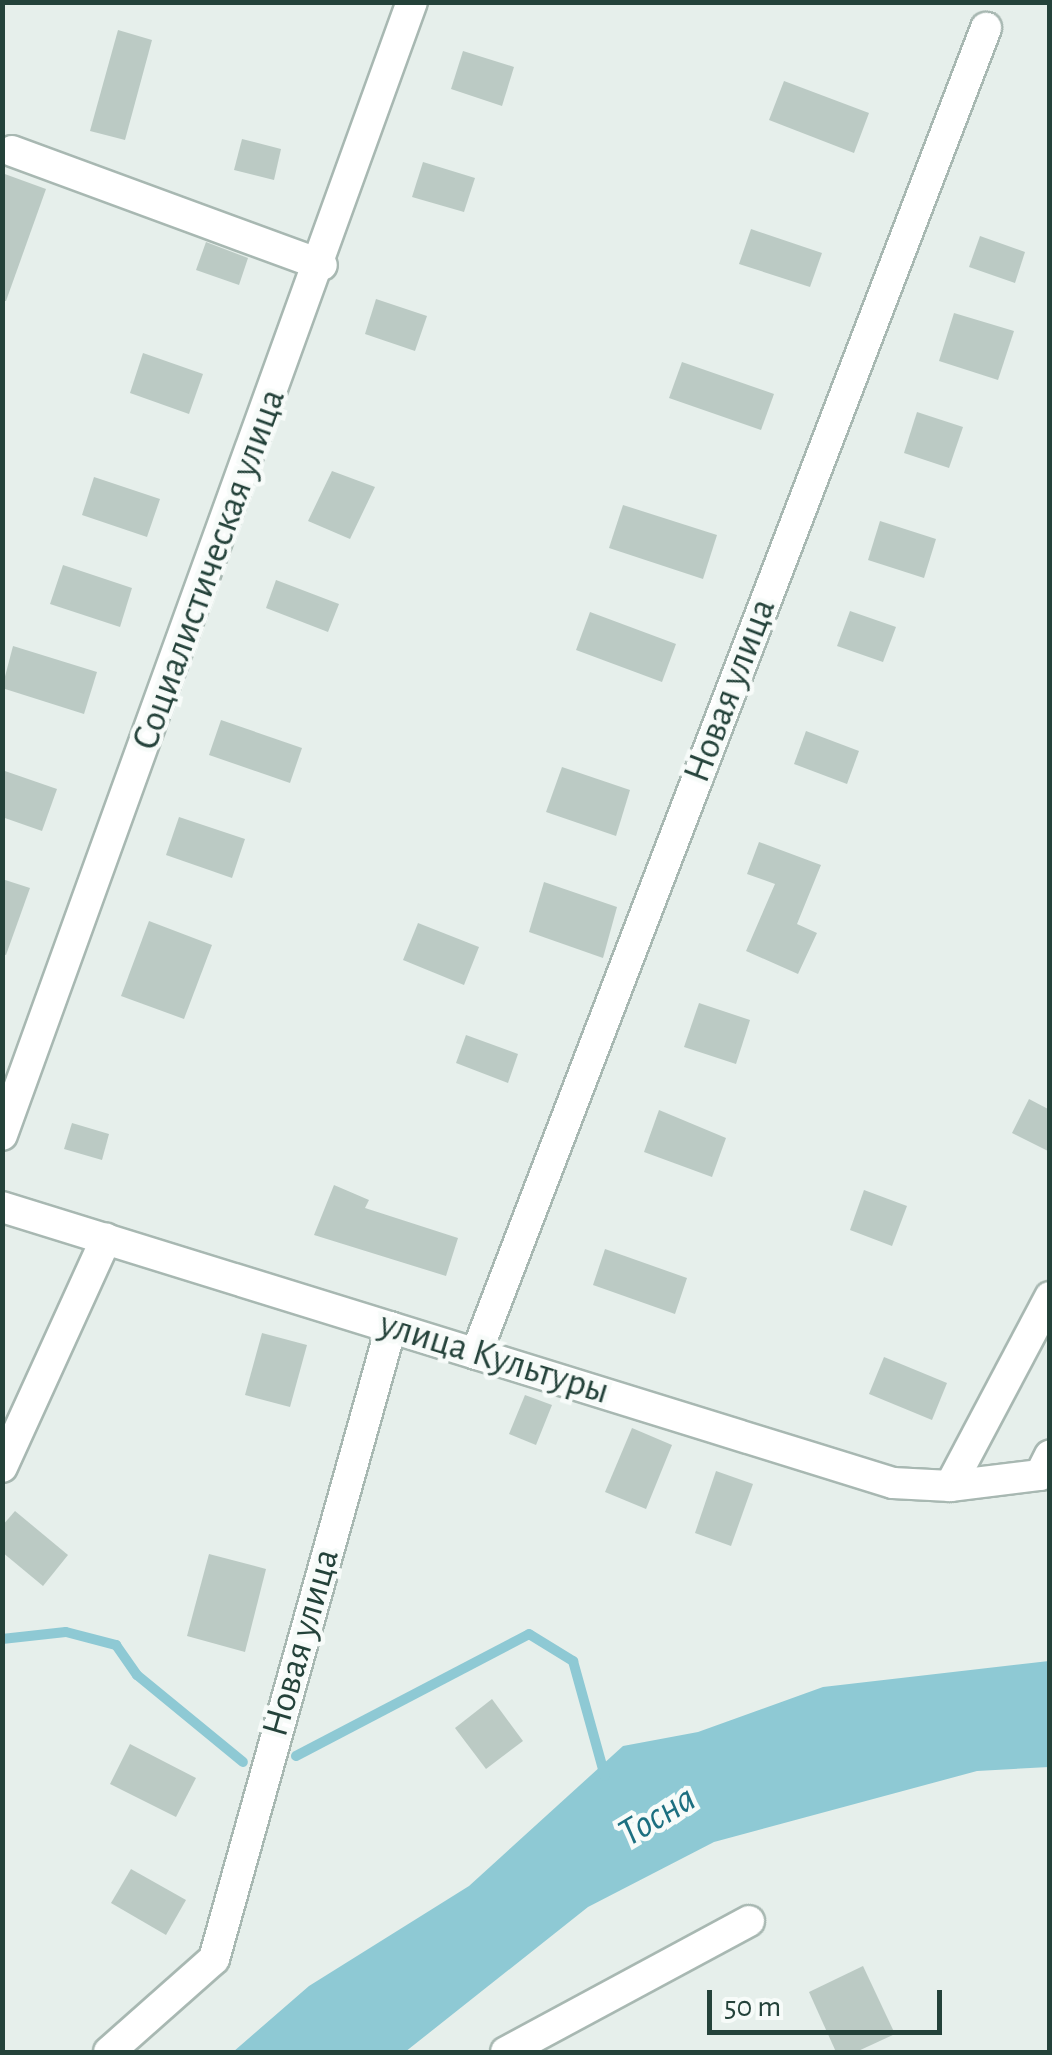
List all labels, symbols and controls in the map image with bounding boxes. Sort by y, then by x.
street label: Социалистическая улица [123,383,297,757]
street label: Новая улица [675,593,787,789]
street label: улица Культуры [374,1302,614,1416]
street label: Новая улица [253,1544,351,1742]
water label: Тосна [610,1774,704,1858]
scale bar [712,1970,947,2032]
text: 50 m [724,1992,781,2022]

